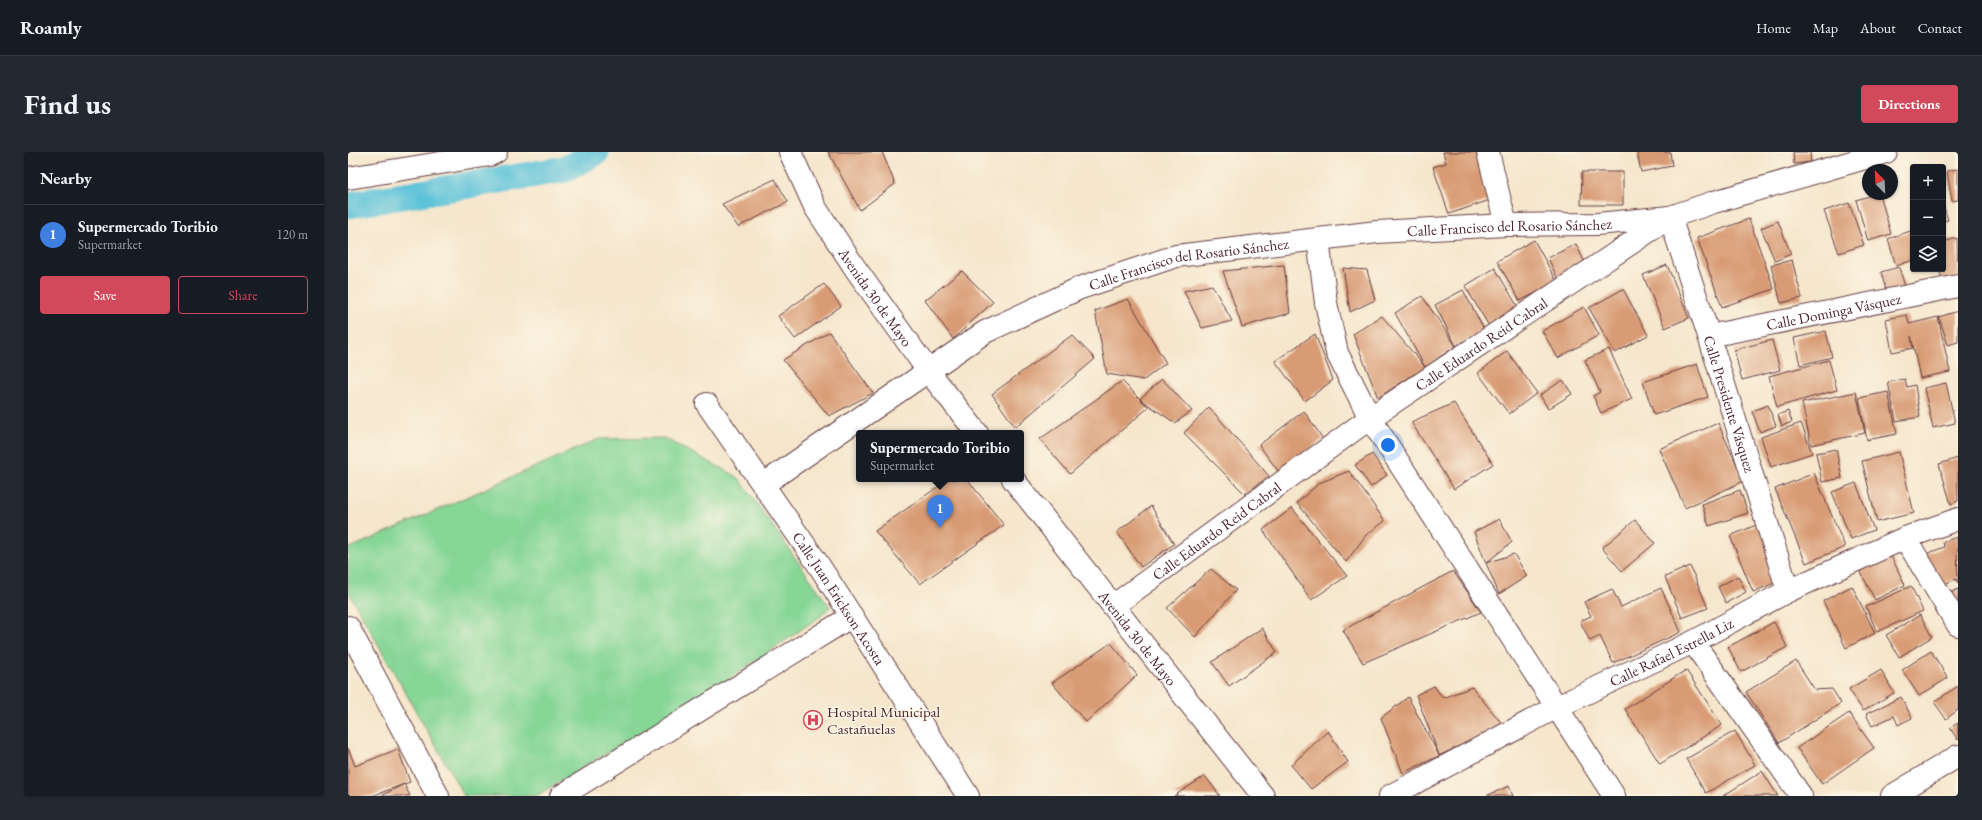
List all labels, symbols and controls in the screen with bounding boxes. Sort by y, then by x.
text: Roamly [20,15,82,40]
text: Home [1756,19,1791,37]
text: Map [1813,19,1838,37]
text: About [1860,19,1896,37]
text: Contact [1918,19,1962,37]
button: Directions [1861,85,1958,123]
text: Find us [24,86,111,122]
north arrow [1862,164,1898,200]
map controls [1910,164,1946,272]
button: + [1910,164,1946,200]
text: Nearby [40,167,92,189]
button: − [1910,200,1946,236]
street label: Calle Francisco del Rosario Sánchez [1407,213,1613,240]
text: Supermercado Toribio [78,217,218,236]
text: 1 [50,226,56,243]
text: 120 m [277,226,308,243]
street label: Calle Francisco del Rosario Sánchez [1086,233,1290,294]
text: Supermarket [78,236,142,253]
button: layers [1910,236,1946,272]
street label: Avenida 30 de Mayo [834,243,917,350]
button: Save [40,276,170,314]
button: Share [178,276,308,314]
street label: Calle Dominga Vásquez [1764,288,1903,334]
street label: Calle Eduardo Reid Cabral [1411,292,1551,395]
street label: Calle Presidente Vásquez [1700,333,1760,475]
popup [856,430,1024,482]
your location [1378,435,1398,455]
text: Supermercado Toribio [870,438,1010,457]
text: Supermarket [870,457,934,474]
street label: Calle Eduardo Reid Cabral [1148,477,1285,584]
pin: 1 [927,495,953,528]
street label: Calle Juan Erickson Acosta [789,528,890,668]
street label: Avenida 30 de Mayo [1094,585,1182,689]
street label: Calle Rafael Estrella Liz [1606,613,1736,690]
place label: Hospital Municipal Castañuelas [827,702,940,738]
hospital icon: Hospital Municipal Castañuelas [802,709,824,731]

